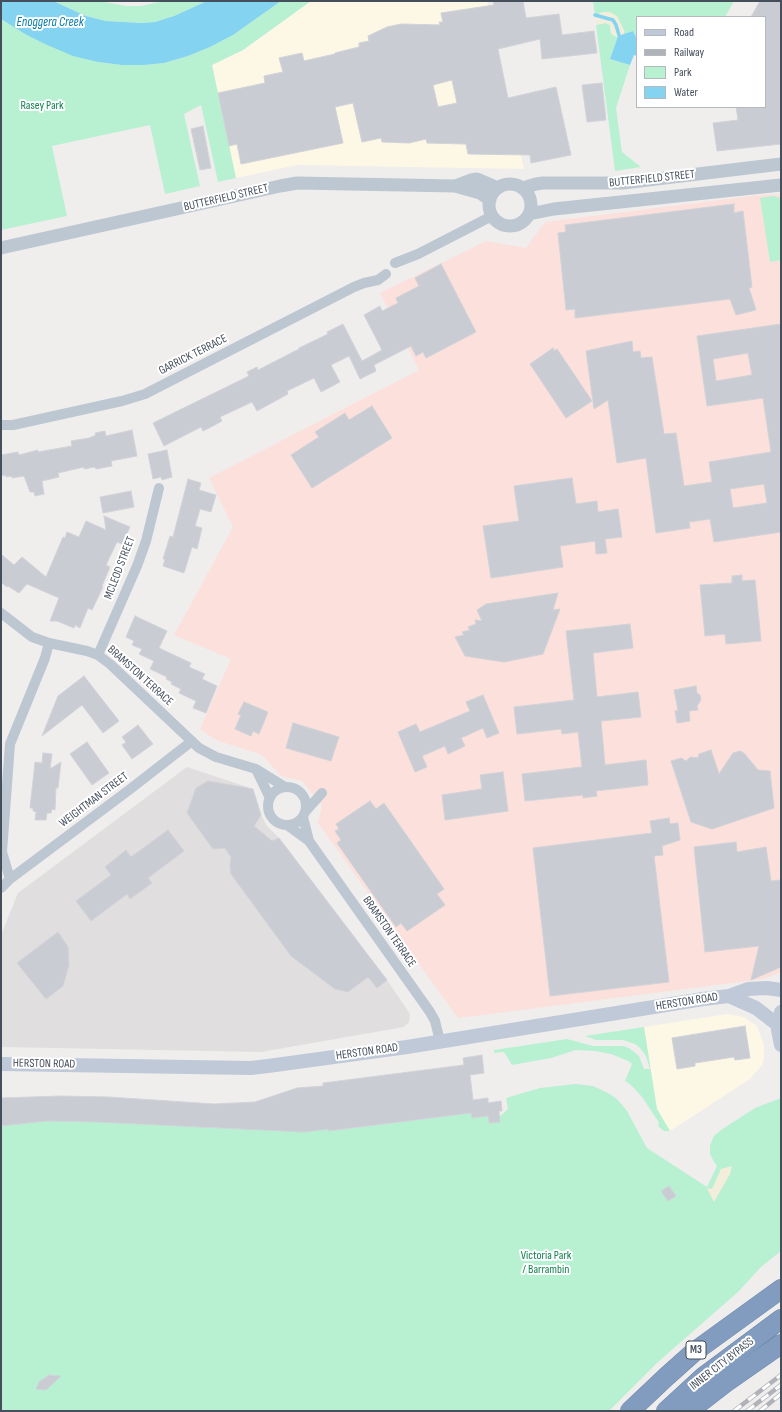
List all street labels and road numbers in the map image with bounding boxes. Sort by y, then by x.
street label: BUTTERFIELD STREET [608,167,696,191]
street label: BUTTERFIELD STREET [182,181,270,215]
street label: GARRICK TERRACE [157,332,229,378]
street label: MCLEOD STREET [101,535,139,601]
street label: BRAMSTON TERRACE [104,643,176,709]
street label: WEIGHTMAN STREET [57,769,131,831]
street label: BRAMSTON TERRACE [359,894,419,970]
street label: HERSTON ROAD [655,990,719,1014]
street label: HERSTON ROAD [335,1041,399,1063]
street label: HERSTON ROAD [13,1056,75,1072]
street label: INNER CITY BYPASS [687,1335,757,1393]
road number: M3 [686,1341,706,1359]

